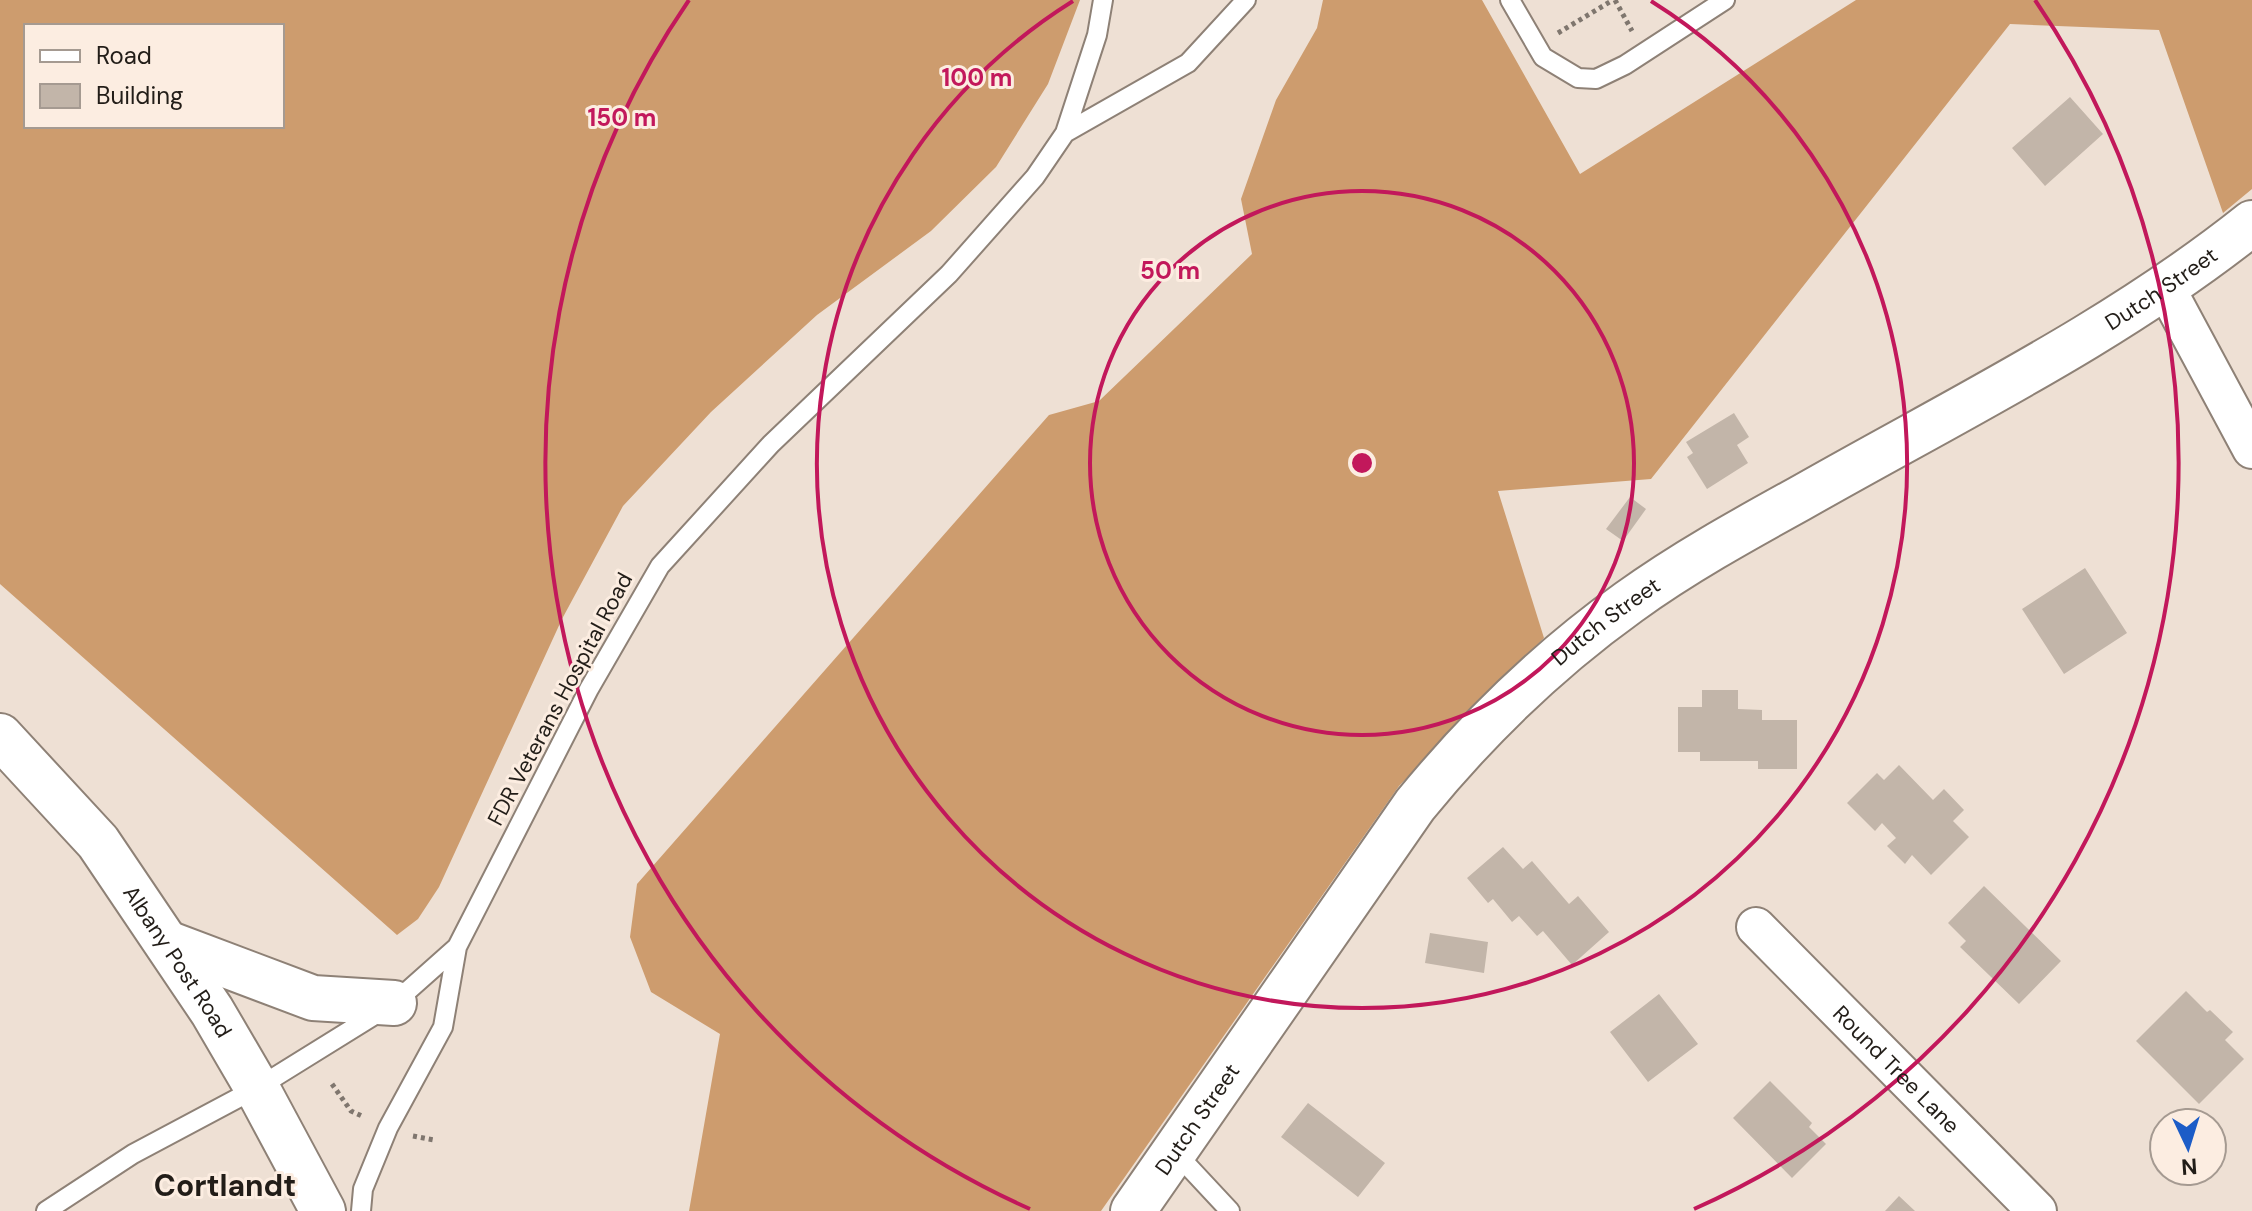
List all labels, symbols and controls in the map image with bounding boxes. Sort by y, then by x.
legend [24,24,284,128]
text: Road [96,40,152,71]
text: 100 m [942,62,1012,93]
text: Building [96,80,183,111]
text: 150 m [588,102,656,133]
street label: Dutch Street [2099,240,2223,337]
text: 50 m [1140,255,1200,286]
centre of rings [1348,449,1376,477]
street label: FDR Veterans Hospital Road [481,568,639,830]
street label: Dutch Street [1545,570,1666,672]
street label: Albany Post Road [117,880,239,1043]
street label: Round Tree Lane [1827,999,1966,1139]
street label: Dutch Street [1148,1058,1246,1180]
north arrow [2148,1107,2228,1187]
text: N [2180,1151,2198,1181]
district label: Cortlandt [154,1166,296,1205]

